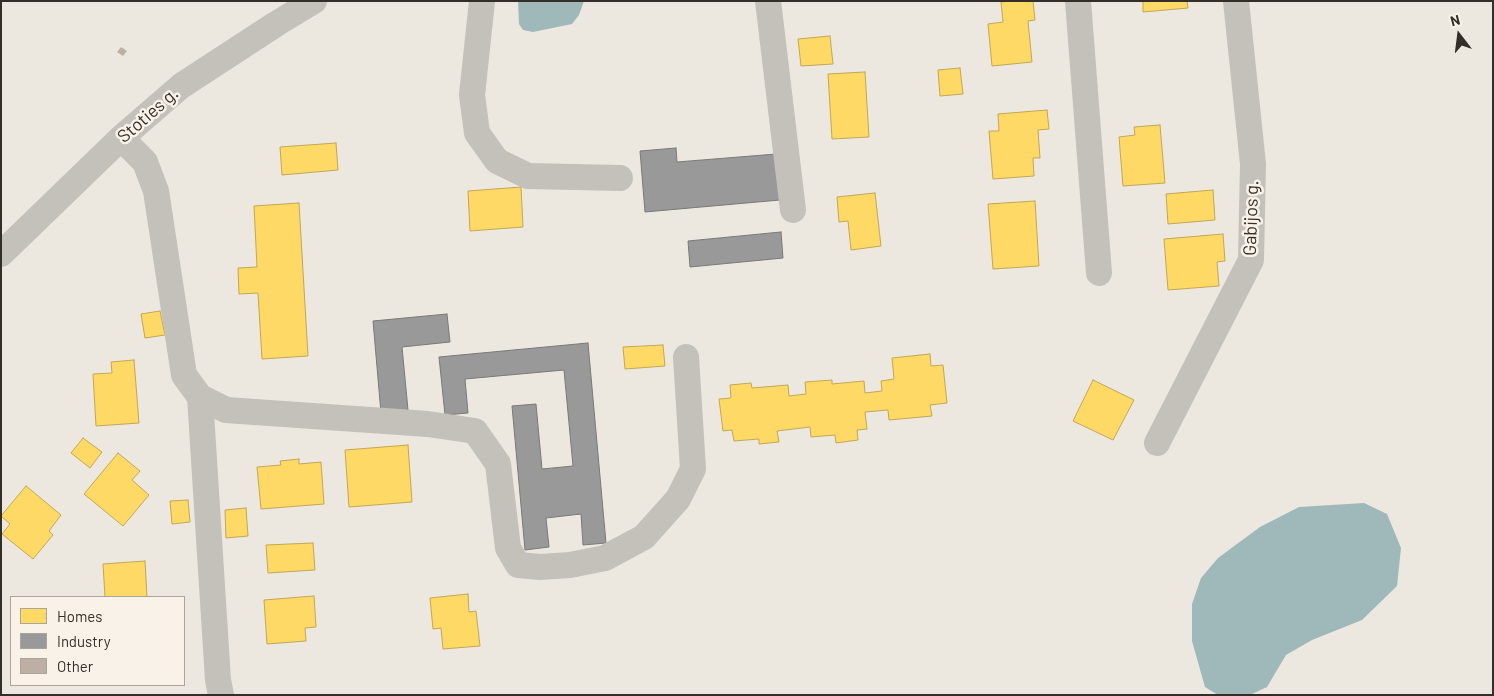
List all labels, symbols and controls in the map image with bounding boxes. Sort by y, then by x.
north arrow [1434,10,1484,60]
text: N [1448,11,1462,29]
street label: Stoties g. [113,83,183,147]
street label: Gabijos g. [1239,180,1263,256]
legend [10,596,185,686]
text: Homes [57,607,102,625]
text: Industry [57,632,111,650]
text: Other [57,657,93,675]

